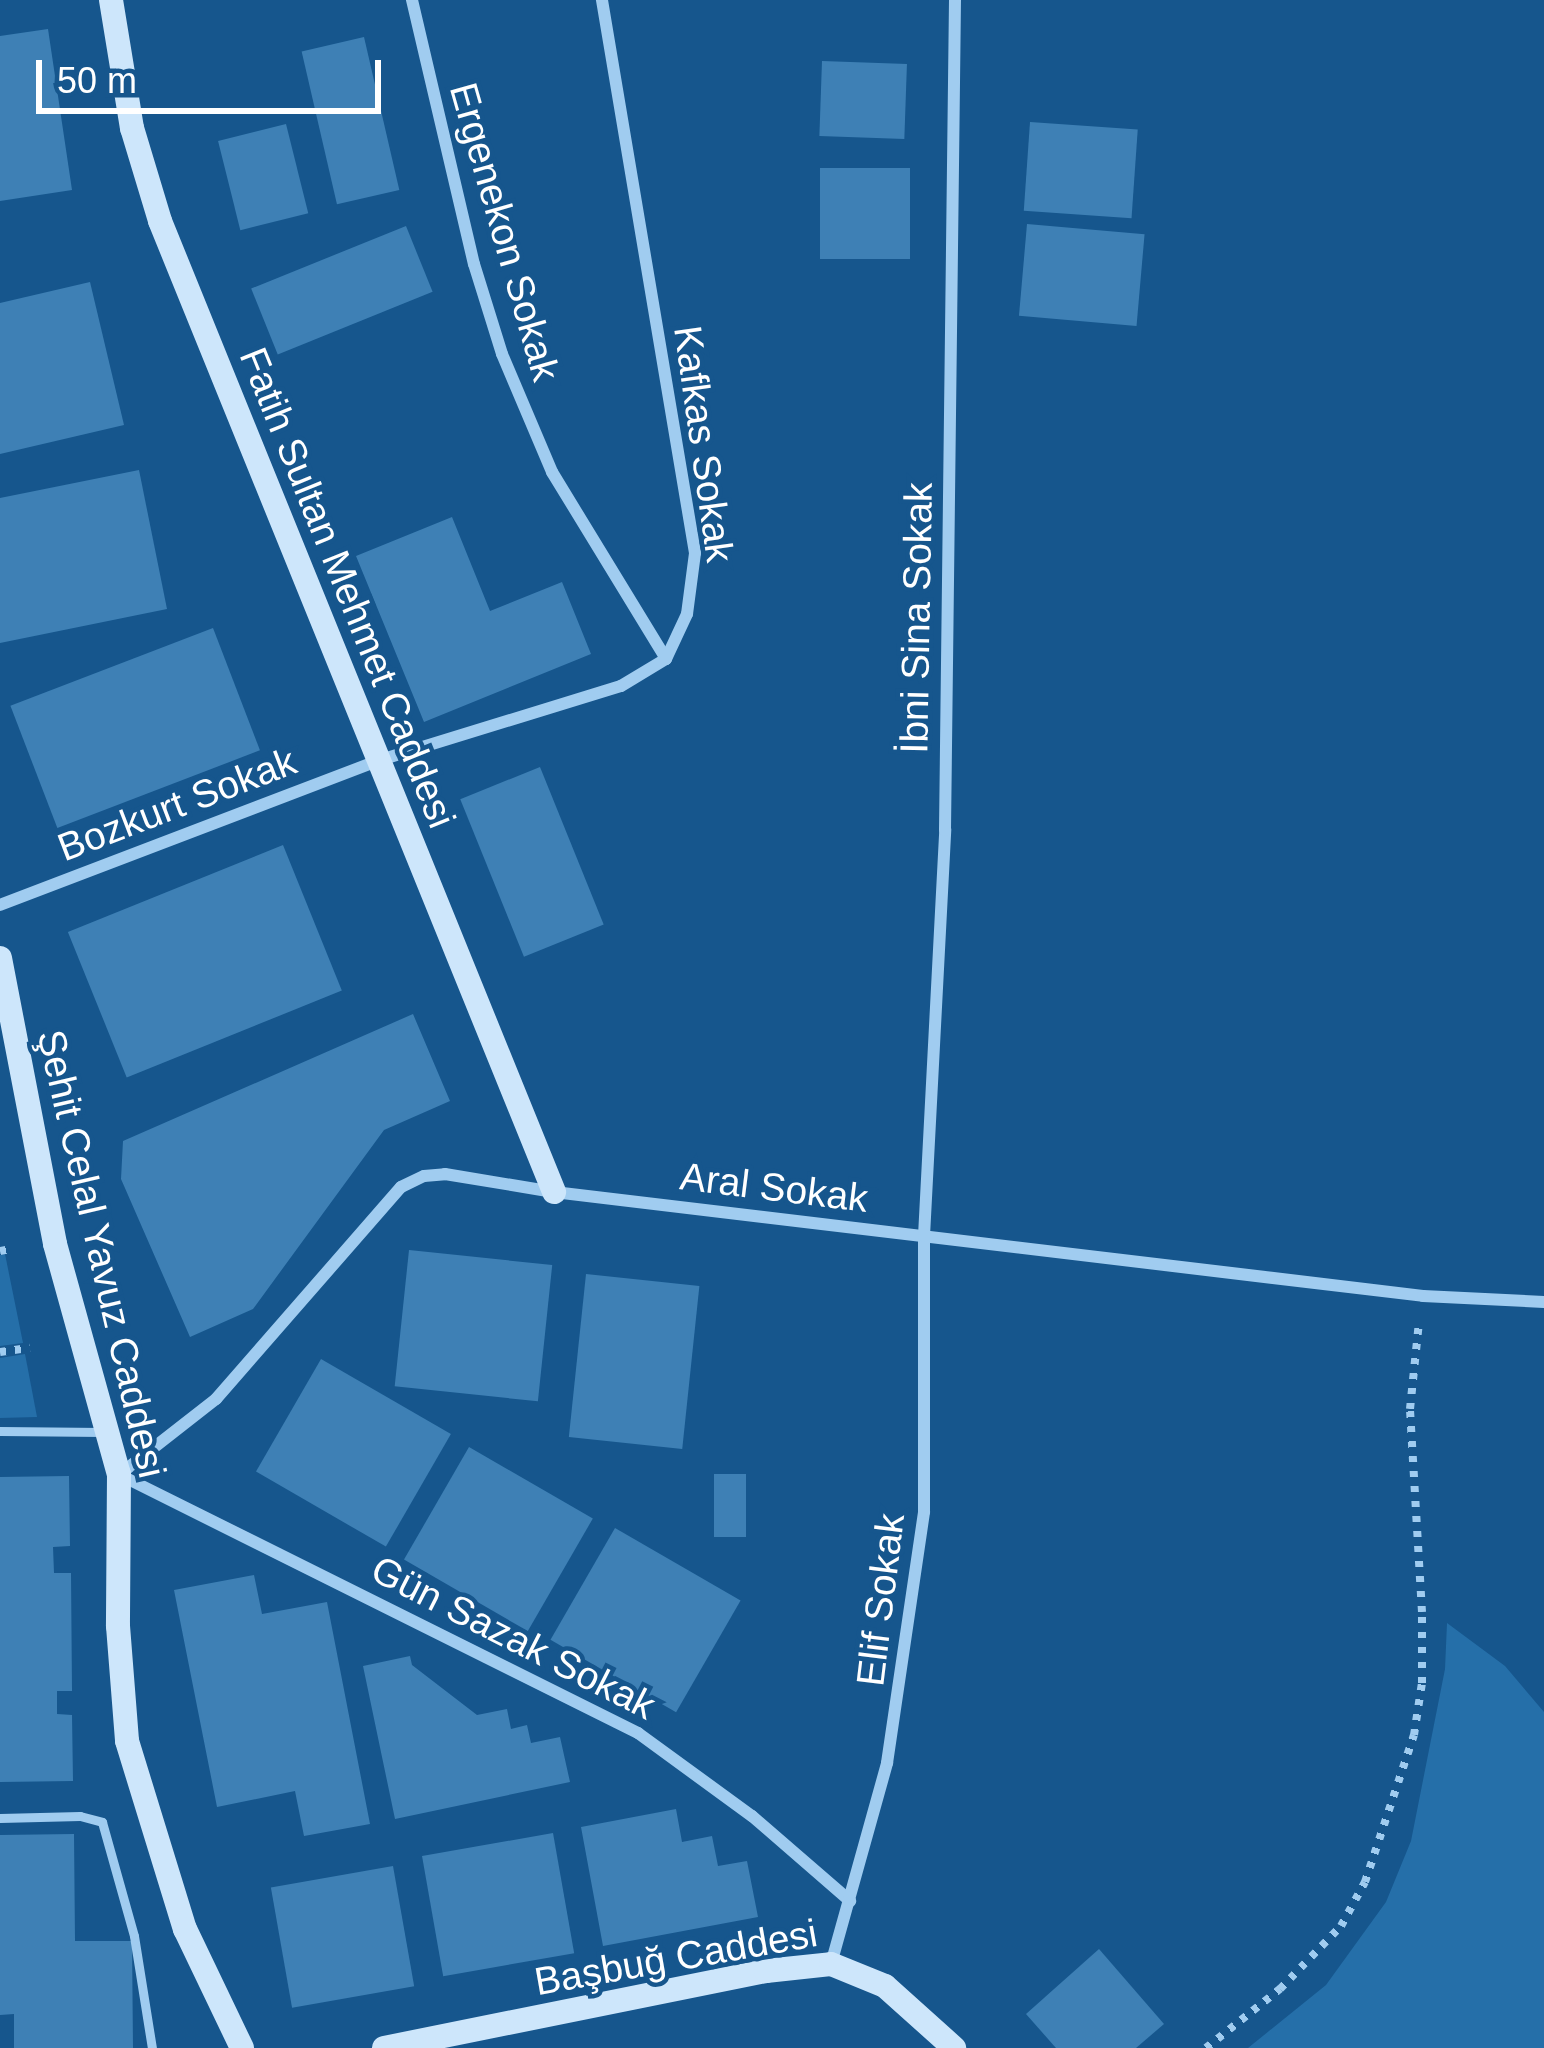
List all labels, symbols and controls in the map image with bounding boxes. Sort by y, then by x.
scale bar [42,36,387,110]
text: 50 m [57,60,137,101]
street label: Ergenekon Sokak [439,78,569,386]
street label: Kafkas Sokak [663,323,743,565]
street label: Fatih Sultan Mehmet Caddesi [229,341,465,835]
street label: İbni Sina Sokak [891,482,943,754]
street label: Bozkurt Sokak [51,738,303,872]
street label: Şehit Celal Yavuz Caddesi [27,1025,175,1483]
street label: Aral Sokak [678,1153,870,1223]
street label: Elif Sokak [847,1511,915,1689]
street label: Gün Sazak Sokak [363,1546,663,1730]
street label: Başbuğ Caddesi [531,1910,821,2006]

